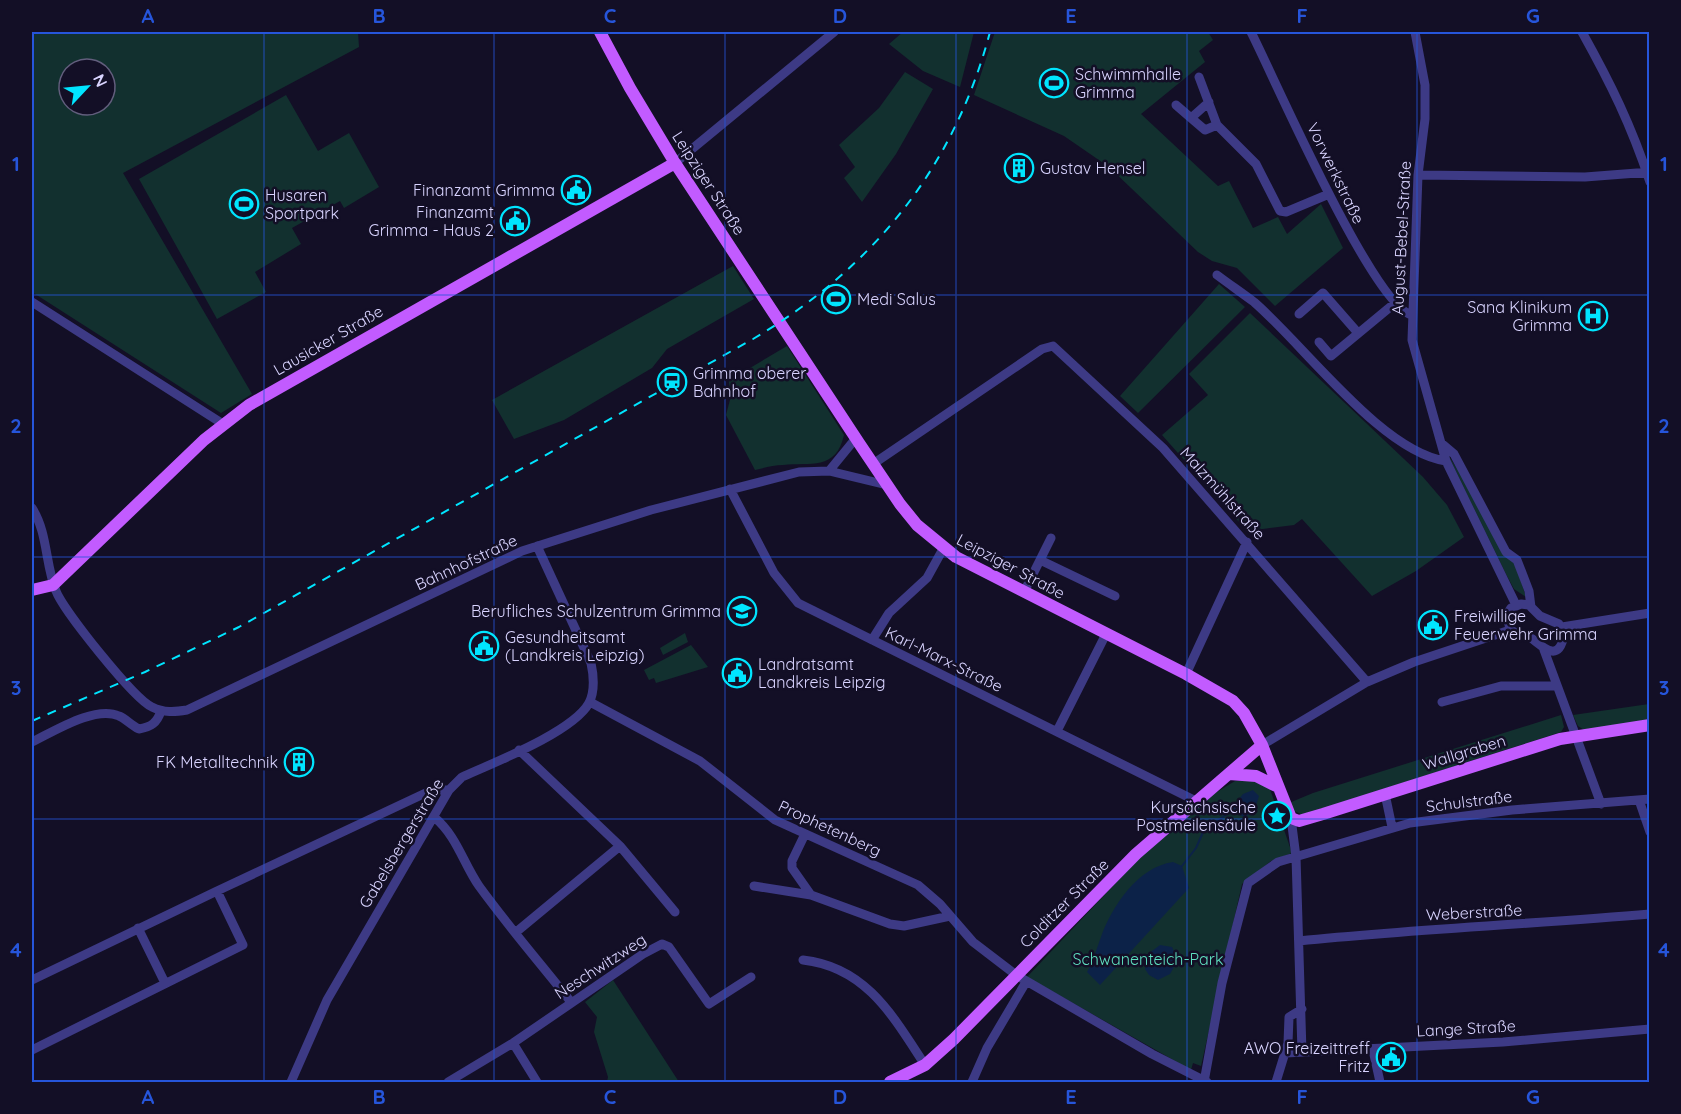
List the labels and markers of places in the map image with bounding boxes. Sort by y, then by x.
place label: Schwimmhalle Grimma [1075,64,1181,102]
sports icon: Schwimmhalle Grimma [1038,67,1070,99]
building icon: Gustav Hensel [1003,152,1035,184]
place label: Gustav Hensel [1040,158,1146,178]
public building icon: Finanzamt Grimma [560,174,592,206]
place label: Finanzamt Grimma [413,180,555,200]
place label: Husaren Sportpark [265,185,339,223]
sports icon: Husaren Sportpark [228,188,260,220]
place label: Finanzamt Grimma - Haus 2 [369,202,494,240]
public building icon: Finanzamt Grimma - Haus 2 [499,205,531,237]
sports icon: Medi Salus [820,283,852,315]
place label: Medi Salus [857,289,936,309]
place label: Sana Klinikum Grimma [1467,297,1572,335]
hospital icon: Sana Klinikum Grimma [1577,300,1609,332]
place label: Grimma oberer Bahnhof [693,363,806,401]
station icon: Grimma oberer Bahnhof [656,366,688,398]
school or university icon: Berufliches Schulzentrum Grimma [726,595,758,627]
place label: Berufliches Schulzentrum Grimma [471,601,721,621]
place label: Freiwillige Feuerwehr Grimma [1454,606,1597,644]
public building icon: Freiwillige Feuerwehr Grimma [1417,609,1449,641]
place label: Gesundheitsamt (Landkreis Leipzig) [505,627,644,665]
public building icon: Gesundheitsamt (Landkreis Leipzig) [468,630,500,662]
place label: Landratsamt Landkreis Leipzig [758,654,885,692]
public building icon: Landratsamt Landkreis Leipzig [721,657,753,689]
building icon: FK Metalltechnik [283,746,315,778]
place label: FK Metalltechnik [156,752,278,772]
place label: Kursächsische Postmeilensäule [1136,797,1256,835]
place icon: Kursächsische Postmeilensäule [1261,800,1293,832]
place label: AWO Freizeittreff Fritz [1244,1038,1370,1076]
public building icon: AWO Freizeittreff Fritz [1375,1041,1407,1073]

